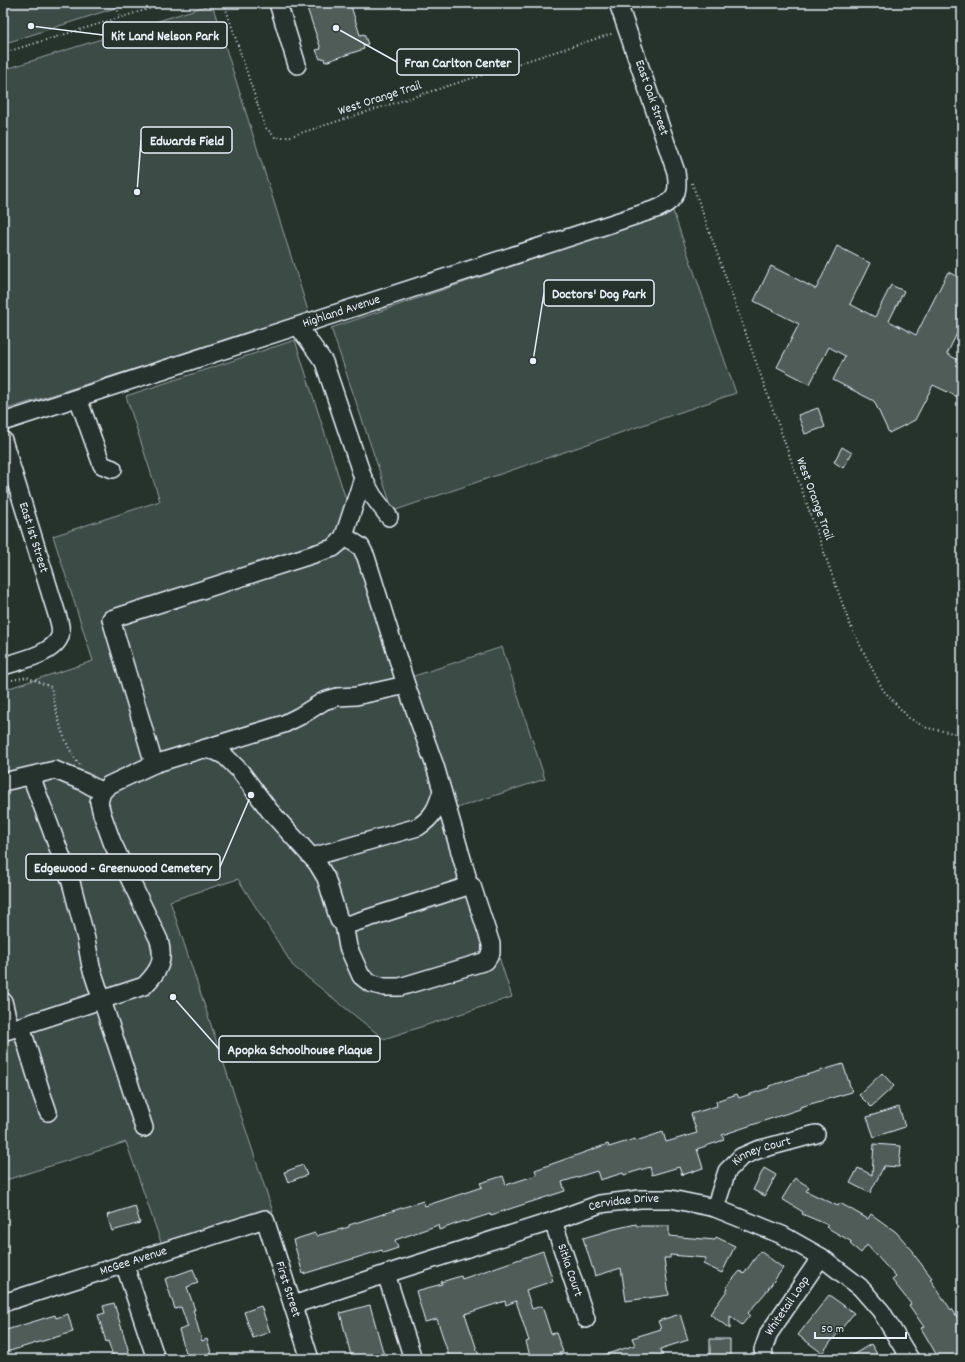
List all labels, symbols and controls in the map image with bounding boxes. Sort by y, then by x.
callout: Kit Land Nelson Park [103,22,227,48]
text: Kit Land Nelson Park [111,27,219,47]
callout: Fran Carlton Center [397,49,519,75]
text: Fran Carlton Center [405,54,512,74]
street label: East Oak Street [629,58,673,138]
street label: West Orange Trail [336,77,424,121]
callout: Edwards Field [141,127,232,153]
text: Edwards Field [150,132,225,152]
callout: Doctors' Dog Park [544,280,654,306]
text: Doctors' Dog Park [552,285,646,305]
street label: Highland Avenue [300,290,383,333]
street label: West Orange Trail [790,455,838,543]
street label: East 1st Street [13,500,53,575]
callout: Edgewood - Greenwood Cemetery [26,854,220,880]
text: Edgewood - Greenwood Cemetery [34,859,213,879]
callout: Apopka Schoolhouse Plaque [219,1036,380,1062]
text: Apopka Schoolhouse Plaque [228,1041,372,1061]
street label: Kinney Court [727,1132,793,1171]
street label: Cervidae Drive [586,1189,659,1217]
street label: McGee Avenue [97,1241,170,1281]
street label: Sitka Court [552,1241,587,1299]
street label: First Street [270,1259,306,1320]
street label: Whitetail Loop [760,1272,815,1340]
scale bar [815,1314,906,1340]
text: 50 m [821,1321,844,1338]

